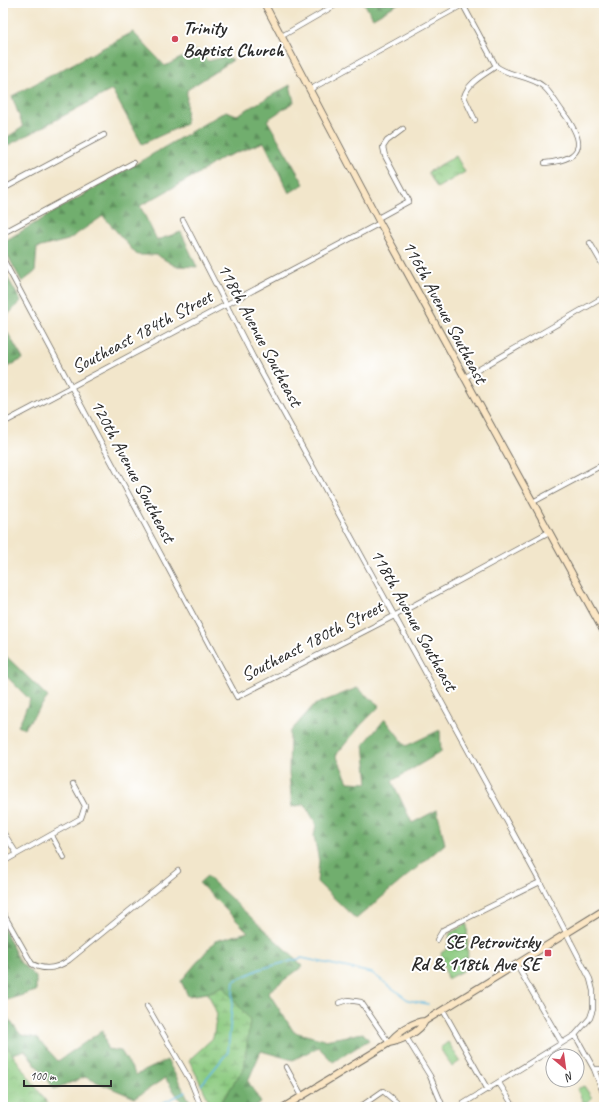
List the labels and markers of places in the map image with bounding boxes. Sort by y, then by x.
place label: Trinity Baptist Church [183,16,285,62]
marker: Trinity Baptist Church [170,34,180,44]
place label: SE Petrovitsky Rd & 118th Ave SE [410,930,543,976]
marker: SE Petrovitsky Rd & 118th Ave SE [543,948,553,958]

